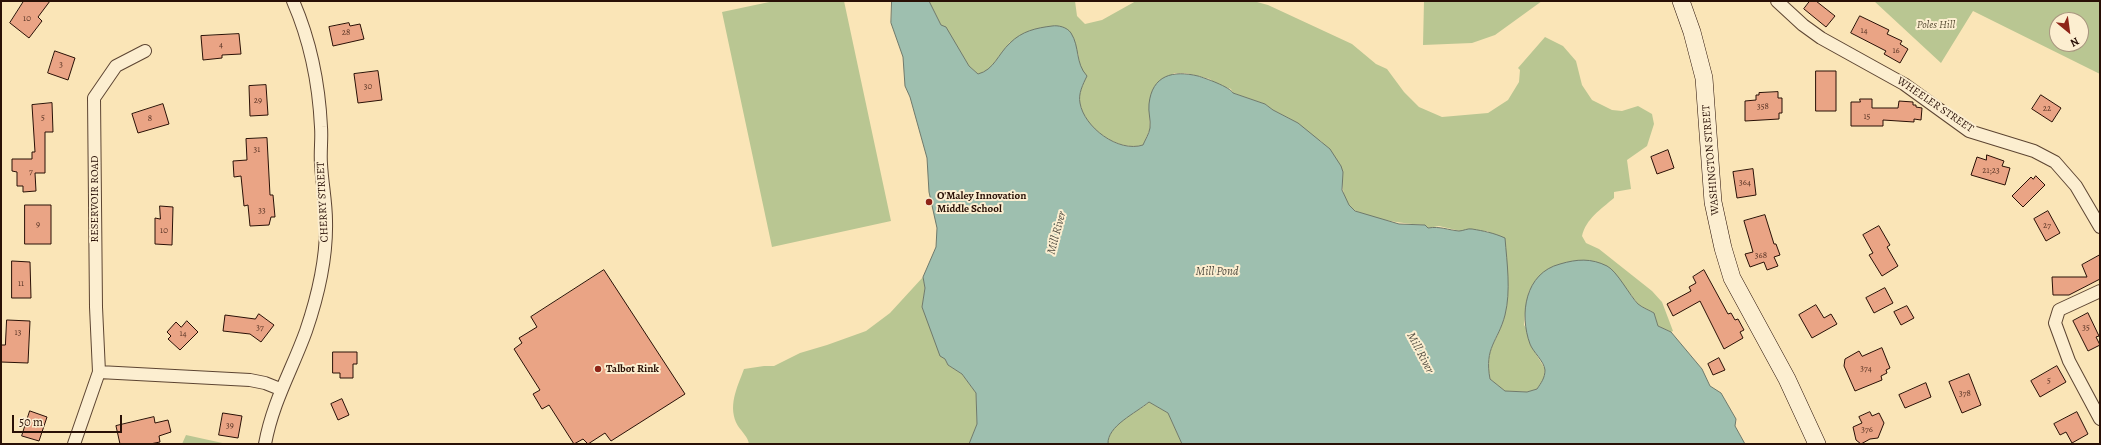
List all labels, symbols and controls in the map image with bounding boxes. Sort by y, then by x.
north arrow [2049,12,2089,52]
house number: 10 [23,14,31,24]
park label: Poles Hill [1917,18,1955,32]
house number: 14 [1860,26,1868,36]
house number: 28 [342,28,350,38]
text: N [2067,34,2082,51]
house number: 4 [219,40,223,50]
house number: 16 [1892,46,1900,56]
house number: 3 [59,60,63,70]
street label: WHEELER STREET [1894,74,1976,136]
house number: 30 [364,82,372,92]
house number: 29 [254,96,262,106]
house number: 358 [1757,102,1769,112]
street label: WASHINGTON STREET [1700,104,1722,216]
house number: 22 [2043,104,2051,114]
house number: 15 [1864,112,1870,122]
house number: 5 [41,113,45,123]
house number: 8 [148,114,152,124]
house number: 31 [254,145,260,155]
street label: RESERVOIR ROAD [88,155,102,243]
street label: CHERRY STREET [314,161,332,243]
house number: 21;23 [1982,166,2000,176]
house number: 7 [29,167,33,177]
house number: 364 [1739,178,1751,188]
place label: O'Maley Innovation Middle School [937,189,1026,215]
marker: O'Maley Innovation Middle School [924,197,934,207]
house number: 33 [258,206,266,216]
water label: Mill River [1044,210,1070,256]
house number: 9 [36,220,40,230]
house number: 27 [2043,221,2051,231]
house number: 10 [160,226,168,236]
house number: 368 [1755,251,1767,261]
water label: Mill Pond [1195,265,1239,279]
house number: 11 [18,279,24,289]
house number: 37 [256,323,264,333]
house number: 35 [2082,323,2090,333]
house number: 13 [15,328,21,338]
house number: 14 [179,329,187,339]
water label: Mill River [1403,330,1437,376]
place label: Talbot Rink [606,362,659,376]
marker: Talbot Rink [593,364,603,374]
house number: 374 [1860,364,1872,374]
house number: 5 [2047,376,2051,386]
house number: 378 [1959,389,1971,399]
scale bar [14,407,124,433]
text: 50 m [19,414,43,430]
house number: 39 [226,421,234,431]
house number: 376 [1861,425,1873,435]

